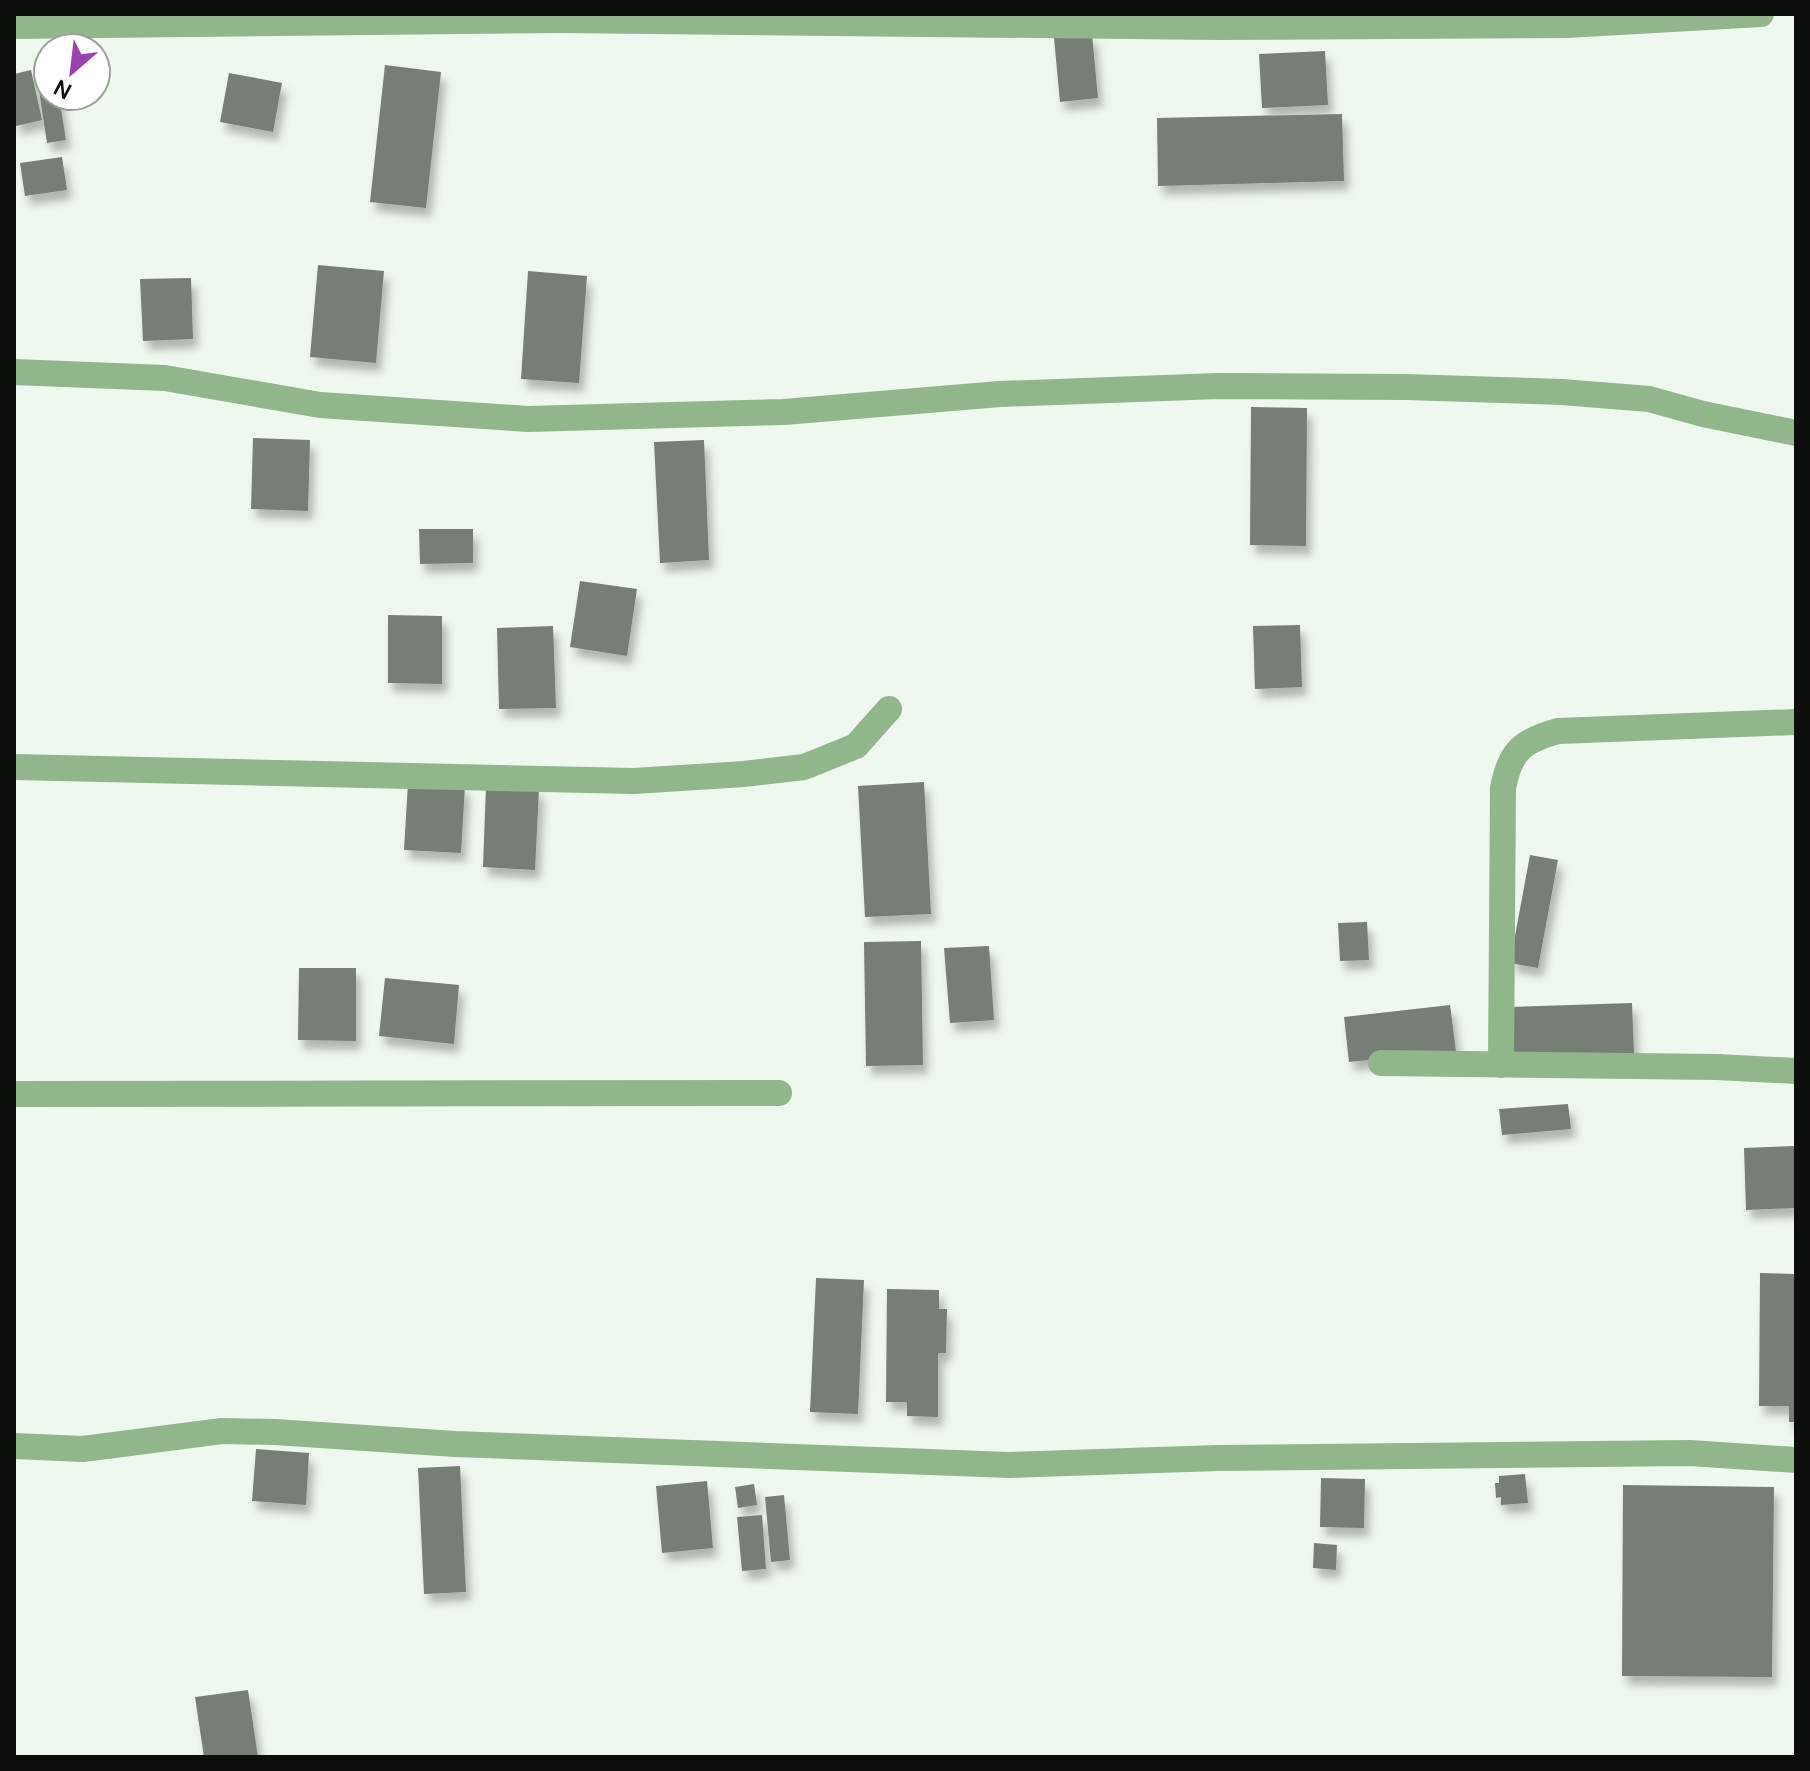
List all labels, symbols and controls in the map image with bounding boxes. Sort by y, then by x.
north arrow [32,32,112,112]
text: N [49,73,77,107]

